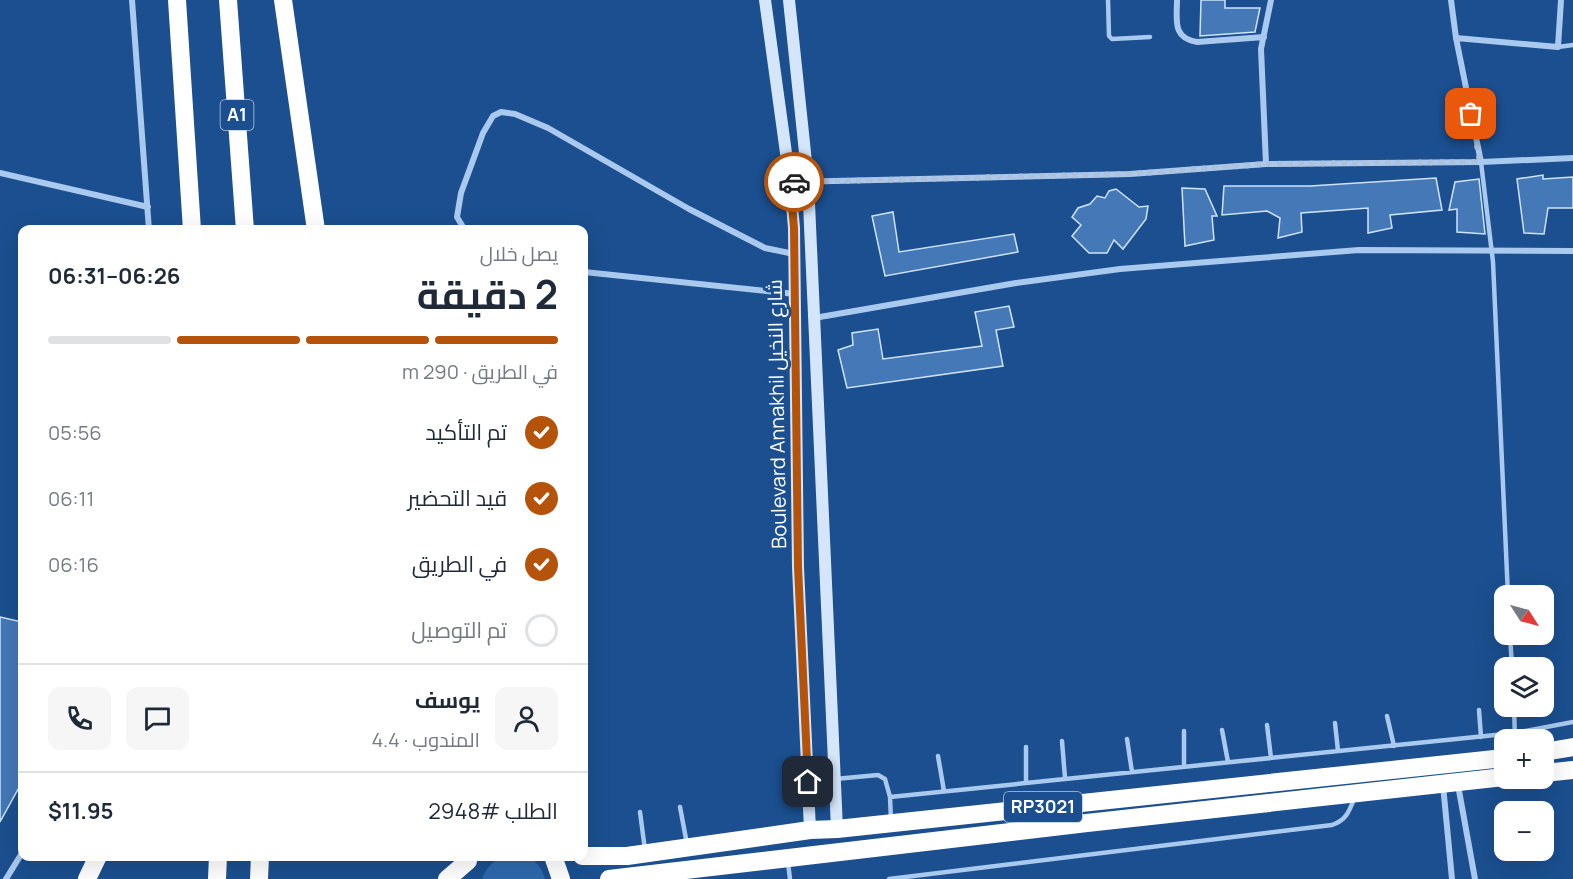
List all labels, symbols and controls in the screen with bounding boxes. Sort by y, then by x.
pin [1445,88,1496,139]
icon: bag [1454,97,1487,130]
road number: A1 [220,100,254,130]
courier [764,152,824,212]
icon: car [778,166,811,199]
text: يصل خلال [480,240,558,267]
text: 06:26–06:31 [48,261,180,291]
text: 2 دقيقة [417,267,558,321]
street label: Boulevard Annakhil شارع النخيل [761,279,793,549]
text: في الطريق · 290 m [402,358,558,385]
icon: check [525,416,558,449]
text: تم التأكيد [425,417,507,447]
text: 05:56 [48,419,102,446]
icon: check [525,482,558,515]
text: قيد التحضير [407,483,507,513]
text: 06:11 [48,485,94,512]
icon: check [525,548,558,581]
text: في الطريق [412,549,507,579]
text: 06:16 [48,551,99,578]
north arrow [1494,585,1554,645]
map controls [1494,585,1554,861]
text: تم التوصيل [411,615,507,645]
button: layers [1494,657,1554,717]
text: يوسف [415,685,480,715]
button: phone [48,687,111,750]
button: chat [126,687,189,750]
button: person [495,687,558,750]
text: المندوب · 4.4 [372,726,480,753]
button: + [1494,729,1554,789]
pin [782,756,833,807]
icon: home [791,765,824,798]
road number: RP3021 [1004,792,1082,822]
text: $11.95 [48,796,113,826]
text: الطلب #2948 [428,796,558,826]
button: − [1494,801,1554,861]

